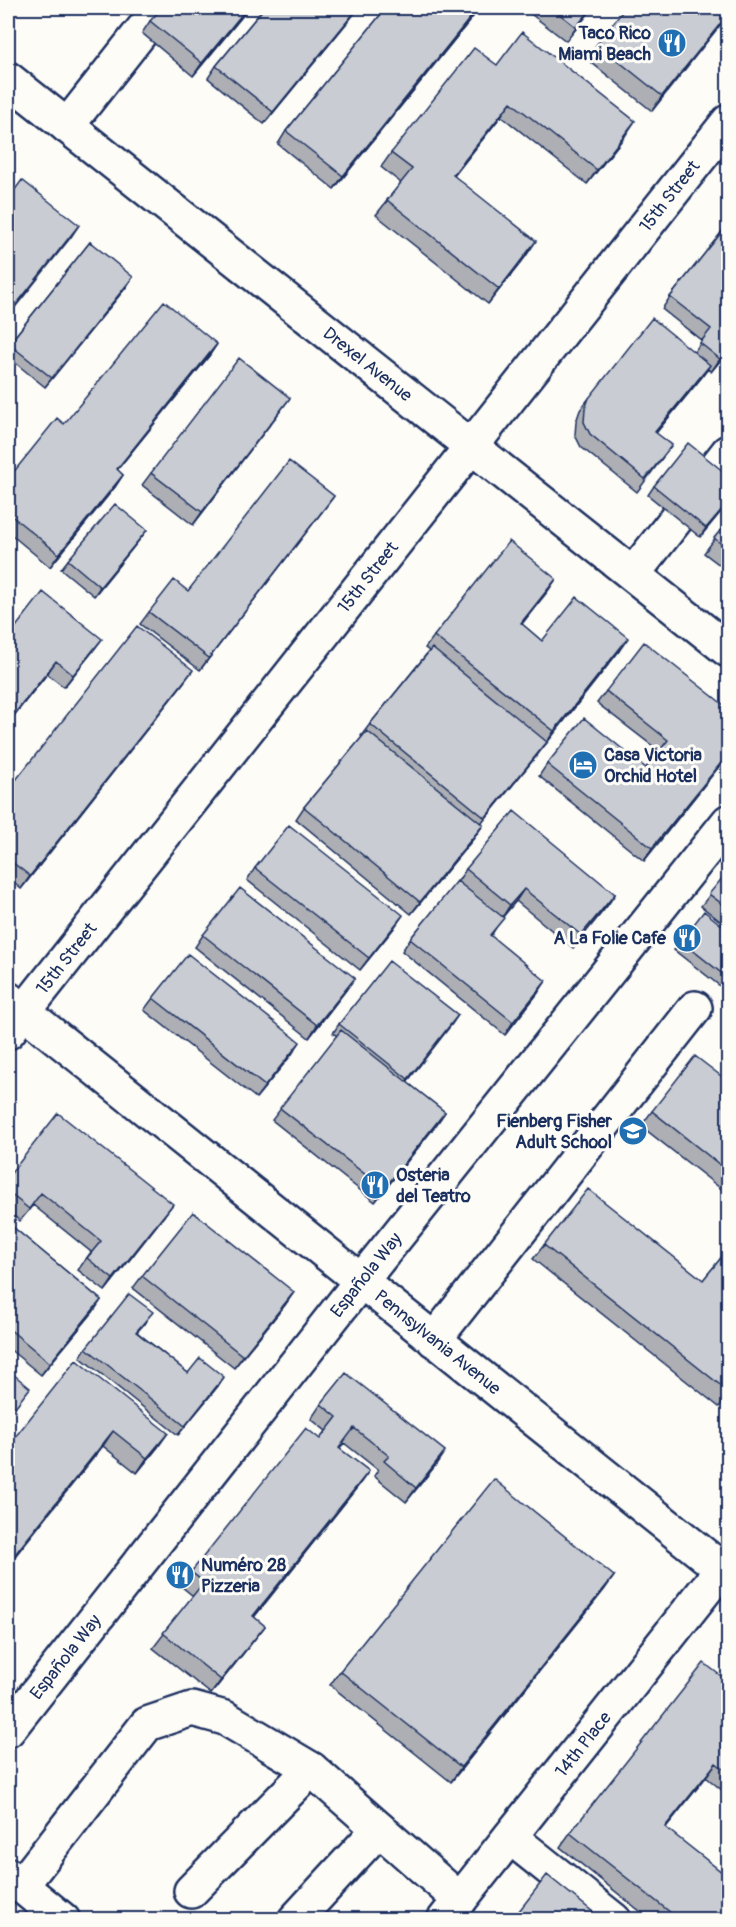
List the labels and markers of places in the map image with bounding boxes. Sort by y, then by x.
place label: Taco Rico Miami Beach [558,22,652,66]
restaurant icon: Taco Rico Miami Beach [656,27,688,59]
place label: Casa Victoria Orchid Hotel [604,744,702,788]
hotel icon: Casa Victoria Orchid Hotel [567,749,599,781]
restaurant icon: A La Folie Cafe [671,922,703,954]
place label: A La Folie Cafe [554,927,667,950]
place label: Fienberg Fisher Adult School [496,1110,613,1154]
school or university icon: Fienberg Fisher Adult School [617,1115,649,1147]
place label: Osteria del Teatro [396,1164,471,1208]
restaurant icon: Osteria del Teatro [359,1169,391,1201]
place label: Numéro 28 Pizzeria [201,1554,286,1598]
restaurant icon: Numéro 28 Pizzeria [164,1559,196,1591]

